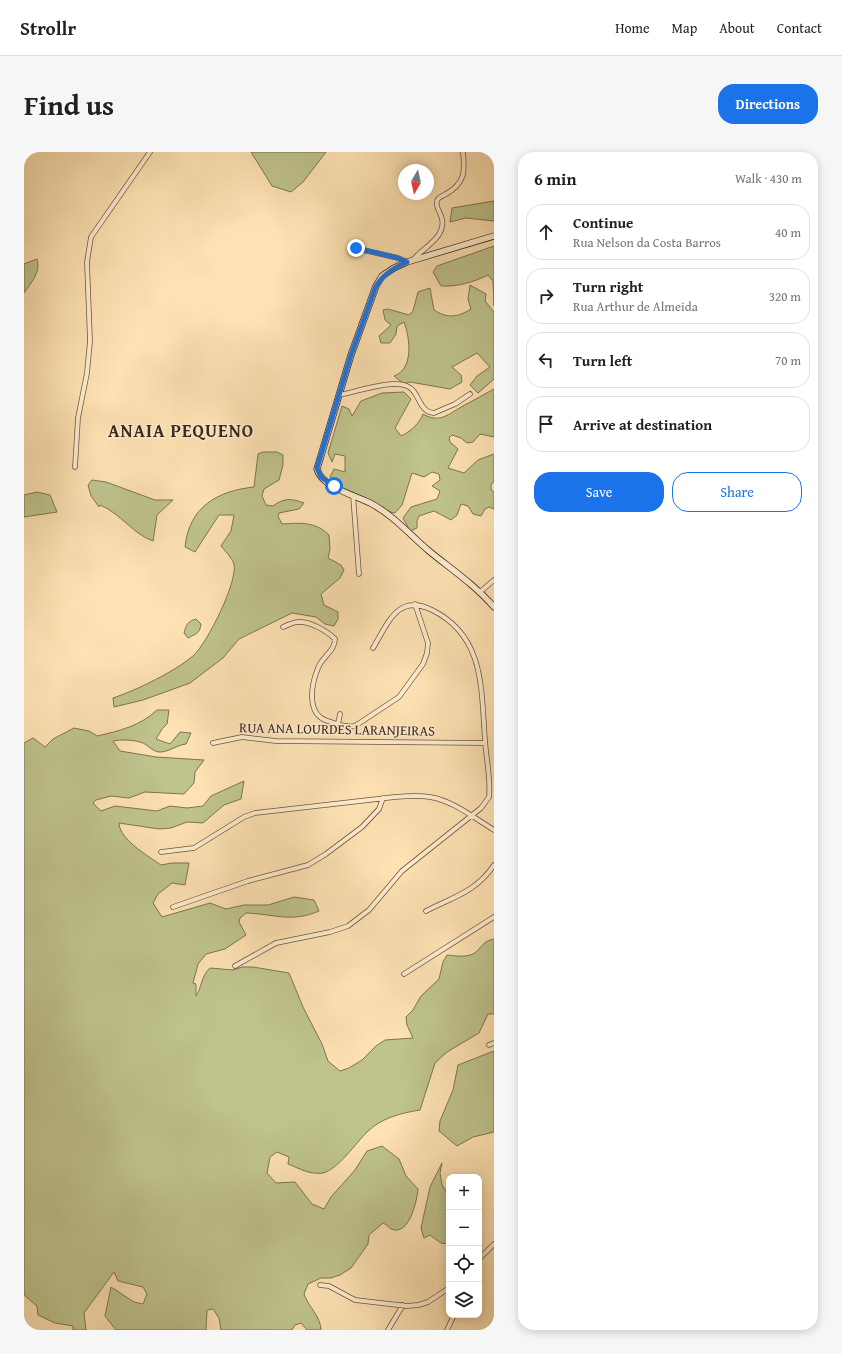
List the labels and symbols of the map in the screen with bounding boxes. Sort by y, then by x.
north arrow [398,164,434,200]
route end [347,239,365,257]
district label: ANAIA PEQUENO [108,417,254,444]
route start [325,477,343,495]
street label: RUA ANA LOURDES LARANJEIRAS [239,717,435,741]

